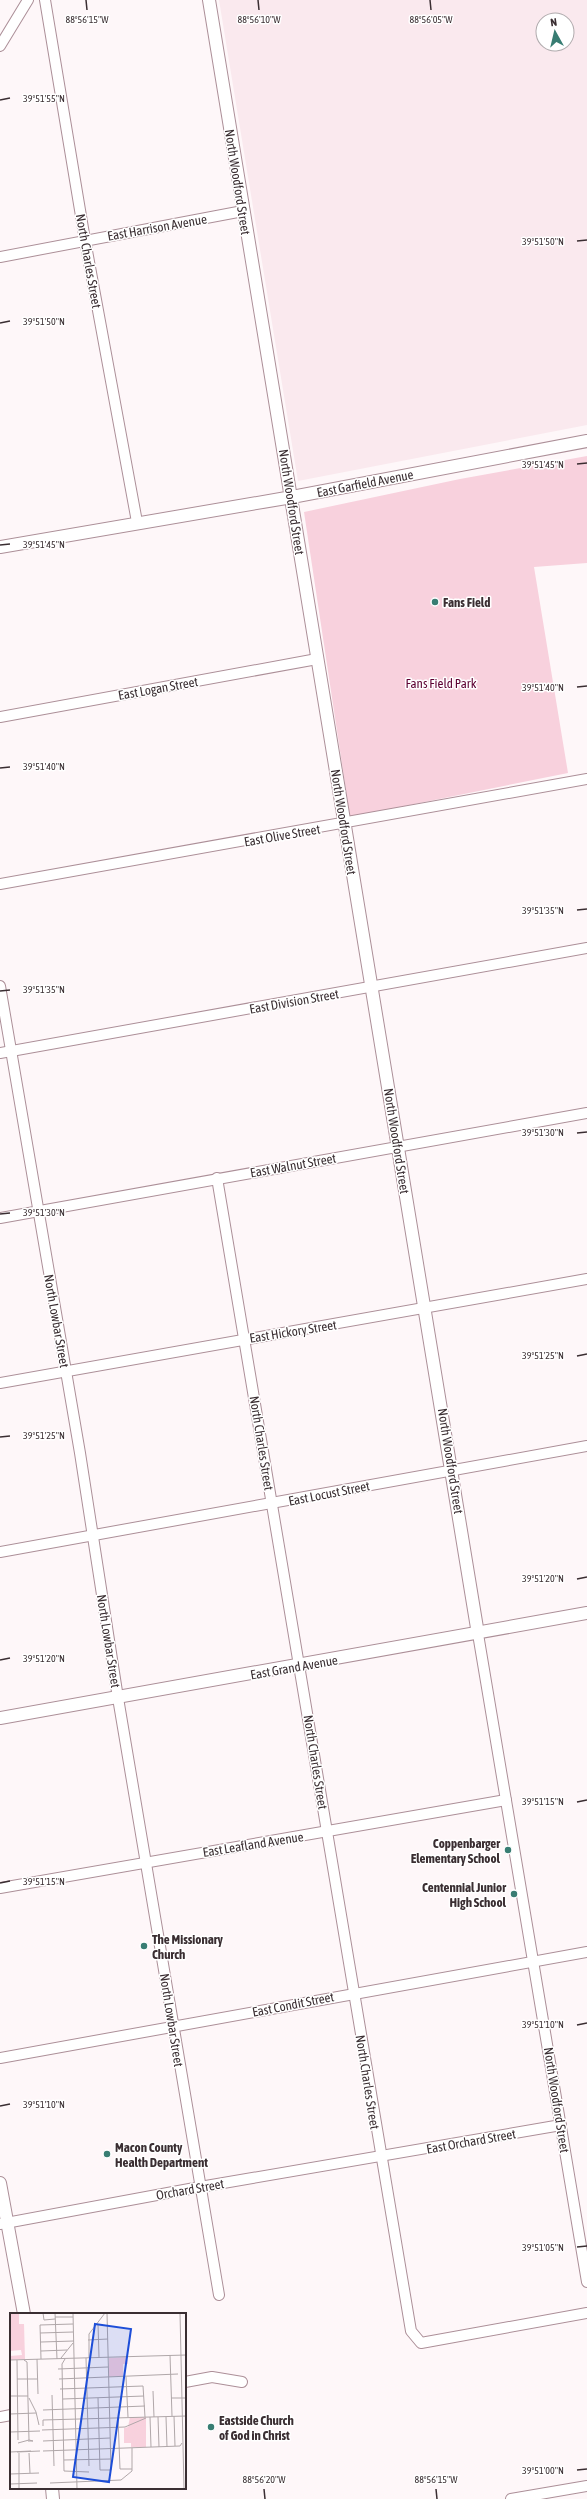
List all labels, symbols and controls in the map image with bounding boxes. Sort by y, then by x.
north arrow [535,12,575,52]
text: 88°56'15"W [65,14,109,25]
text: 88°56'10"W [237,14,281,25]
text: 88°56'05"W [409,14,453,25]
text: N [550,16,558,28]
text: 39°51'55"N [23,93,65,104]
street label: North Woodford Street [222,128,253,236]
street label: East Harrison Avenue [106,211,208,244]
street label: North Charles Street [73,213,104,310]
text: 39°51'50"N [522,236,564,247]
text: 39°51'50"N [23,316,65,327]
street label: North Woodford Street [276,448,307,556]
text: 39°51'45"N [522,459,564,470]
street label: East Garfield Avenue [316,467,415,500]
text: 39°51'45"N [23,539,65,550]
place label: Fans Field [443,595,490,610]
marker: Fans Field [430,597,440,607]
street label: East Logan Street [117,674,199,703]
park label: Fans Field Park [406,676,477,691]
text: 39°51'40"N [522,682,564,693]
text: 39°51'40"N [23,761,65,772]
street label: North Woodford Street [328,768,359,876]
street label: East Olive Street [243,821,322,850]
text: 39°51'35"N [522,905,564,916]
text: 39°51'35"N [23,984,65,995]
street label: East Division Street [248,986,340,1017]
street label: North Woodford Street [381,1087,412,1195]
text: 39°51'30"N [522,1127,564,1138]
street label: East Walnut Street [249,1151,337,1180]
text: 39°51'30"N [23,1207,65,1218]
street label: North Lowbar Street [41,1273,72,1369]
street label: East Hickory Street [248,1317,338,1346]
text: 39°51'25"N [522,1350,564,1361]
street label: North Charles Street [247,1395,276,1492]
street label: North Woodford Street [435,1407,466,1515]
text: 39°51'25"N [23,1430,65,1441]
street label: East Locust Street [287,1478,371,1509]
text: 39°51'20"N [522,1573,564,1584]
street label: North Lowbar Street [94,1593,123,1689]
street label: East Grand Avenue [249,1652,339,1683]
text: 39°51'20"N [23,1653,65,1664]
street label: North Charles Street [301,1714,330,1811]
text: 39°51'15"N [522,1796,564,1807]
street label: East Leafland Avenue [202,1829,305,1860]
place label: Coppenbarger Elementary School [411,1836,501,1866]
marker: Coppenbarger Elementary School [503,1845,513,1855]
text: 39°51'15"N [23,1876,65,1887]
place label: Centennial Junior High School [422,1880,507,1910]
marker: Centennial Junior High School [509,1889,519,1899]
place label: The Missionary Church [152,1932,224,1962]
marker: The Missionary Church [139,1941,149,1951]
street label: North Lowbar Street [157,1972,186,2068]
street label: East Condit Street [251,1989,336,2020]
text: 39°51'10"N [522,2019,564,2030]
street label: North Charles Street [353,2034,382,2131]
street label: North Woodford Street [541,2046,572,2154]
text: 39°51'10"N [23,2099,65,2110]
street label: East Orchard Street [425,2126,517,2157]
place label: Macon County Health Department [115,2140,208,2170]
marker: Macon County Health Department [102,2149,112,2159]
street label: Orchard Street [155,2176,226,2203]
text: 39°51'05"N [522,2242,564,2253]
inset map [10,2313,186,2489]
place label: Eastside Church of God in Christ [219,2413,294,2443]
marker: Eastside Church of God in Christ [206,2422,216,2432]
text: 39°51'00"N [522,2465,564,2476]
text: 88°56'20"W [242,2474,286,2485]
text: 88°56'15"W [414,2474,458,2485]

